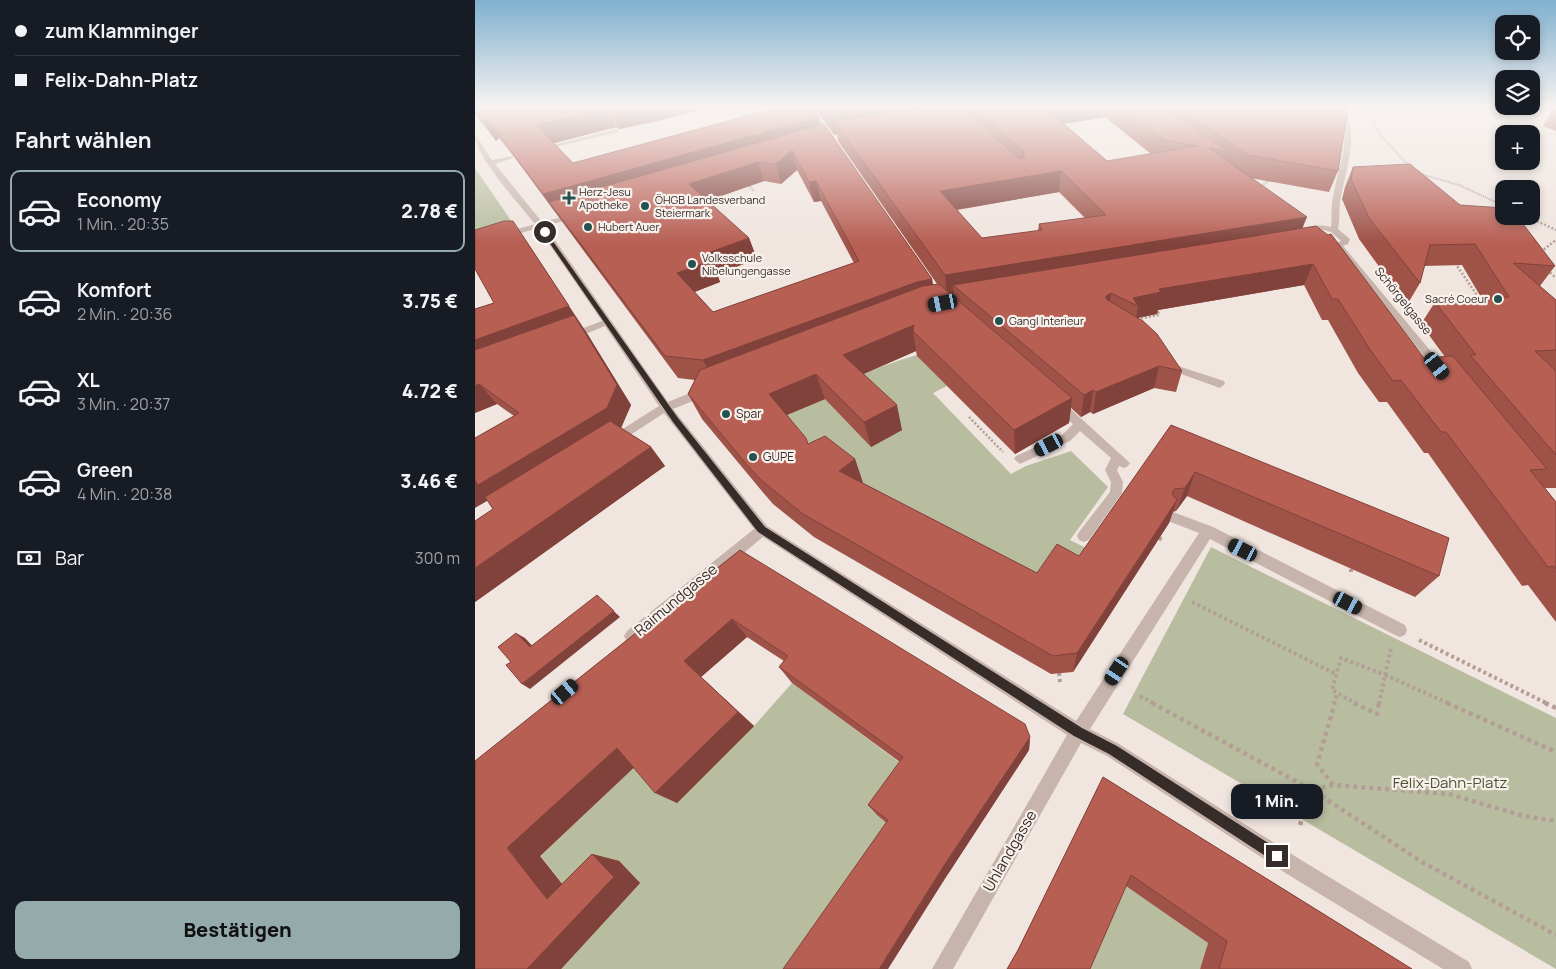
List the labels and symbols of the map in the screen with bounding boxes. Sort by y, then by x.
place label: Herz-Jesu Apotheke [579,184,631,212]
marker: Herz-Jesu Apotheke [563,192,575,204]
place label: ÖHGB Landesverband Steiermark [655,192,765,220]
marker: ÖHGB Landesverband Steiermark [639,200,651,212]
place label: Hubert Auer [598,219,660,234]
route start [534,221,556,243]
marker: Hubert Auer [582,221,594,233]
place label: Volksschule Nibelungengasse [702,250,791,278]
marker: Volksschule Nibelungengasse [686,258,698,270]
street label: Schörgelgasse [1371,263,1436,338]
place label: Sacré Coeur [1425,291,1488,306]
car [926,293,959,313]
marker: Sacré Coeur [1492,293,1504,305]
place label: Gangl Interieur [1009,313,1084,328]
marker: Gangl Interieur [993,315,1005,327]
car [1421,350,1452,382]
place label: Spar [736,405,762,422]
marker: Spar [720,408,732,420]
car [1032,432,1065,458]
place label: GUPE [763,448,794,465]
marker: GUPE [747,451,759,463]
car [1226,537,1259,563]
street label: Raimundgasse [630,559,722,641]
car [1331,590,1364,616]
car [1102,654,1131,688]
car [548,677,581,707]
park label: Felix-Dahn-Platz [1393,772,1507,793]
callout: 1 Min. [1231,784,1323,818]
street label: Uhlandgasse [978,806,1041,895]
route end [1266,845,1288,867]

